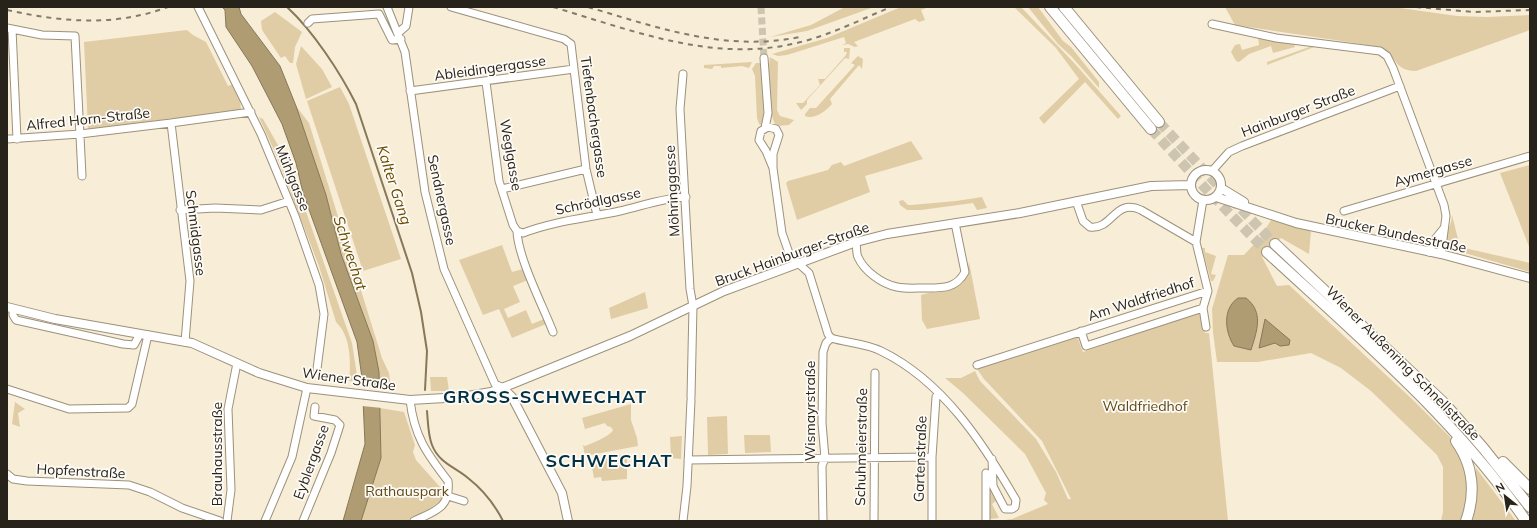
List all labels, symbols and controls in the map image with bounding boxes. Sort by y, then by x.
street label: Ableidingergasse [433,51,547,85]
street label: Tiefenbachergasse [577,55,611,179]
street label: Hainburger Straße [1239,81,1357,141]
street label: Alfred Horn-Straße [25,104,151,134]
street label: Weglgasse [496,118,526,192]
street label: Mühlgasse [272,142,314,214]
water label: Kalter Gang [373,143,416,227]
street label: Möhringgasse [661,145,683,237]
street label: Aymergasse [1392,151,1474,191]
street label: Sendnergasse [424,153,460,247]
street label: Schrödlgasse [554,183,642,219]
street label: Schmidgasse [182,189,210,277]
street label: Brucker Bundesstraße [1324,209,1468,257]
water label: Schwechat [330,213,372,293]
street label: Bruck Hainburger-Straße [713,218,871,290]
street label: Am Waldfriedhof [1085,273,1197,325]
street label: Wiener Außenring Schnellstraße [1322,282,1484,444]
street label: Wismayrstraße [801,361,819,461]
street label: Wiener Straße [301,364,397,394]
district label: GROSS-SCHWECHAT [443,385,647,408]
street label: Schuhmeierstraße [851,388,871,506]
park label: Waldfriedhof [1103,397,1188,415]
street label: Brauhausstraße [208,402,226,506]
street label: Gartenstraße [909,416,931,502]
street label: Eyblergasse [289,422,333,502]
district label: SCHWECHAT [545,449,673,472]
street label: Hopfenstraße [36,460,126,482]
north arrow [1485,476,1525,516]
text: N [1493,479,1507,495]
park label: Rathauspark [365,482,450,500]

